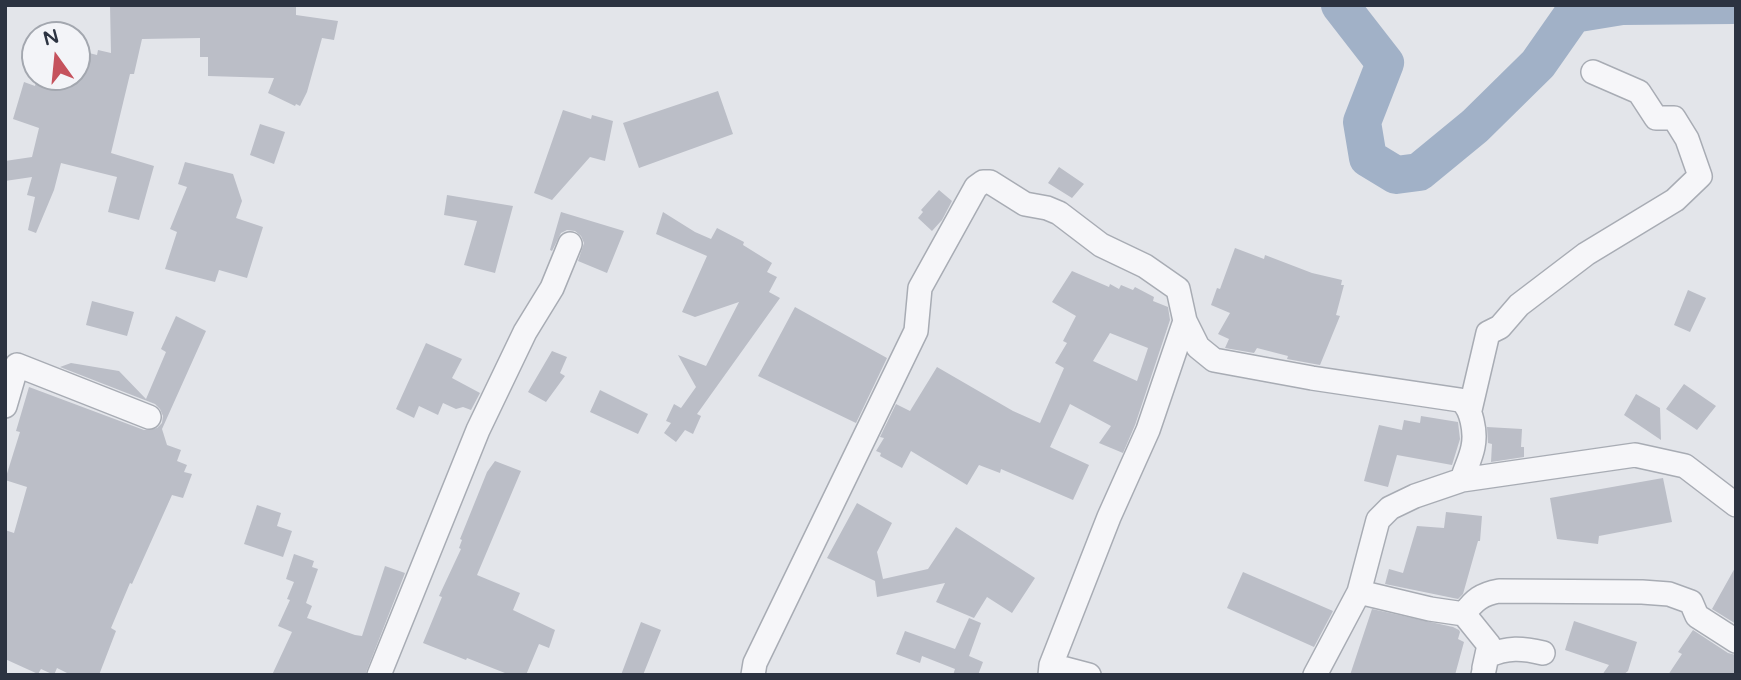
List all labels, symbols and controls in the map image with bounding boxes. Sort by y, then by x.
north arrow [21,21,91,91]
text: N [41,25,61,50]

